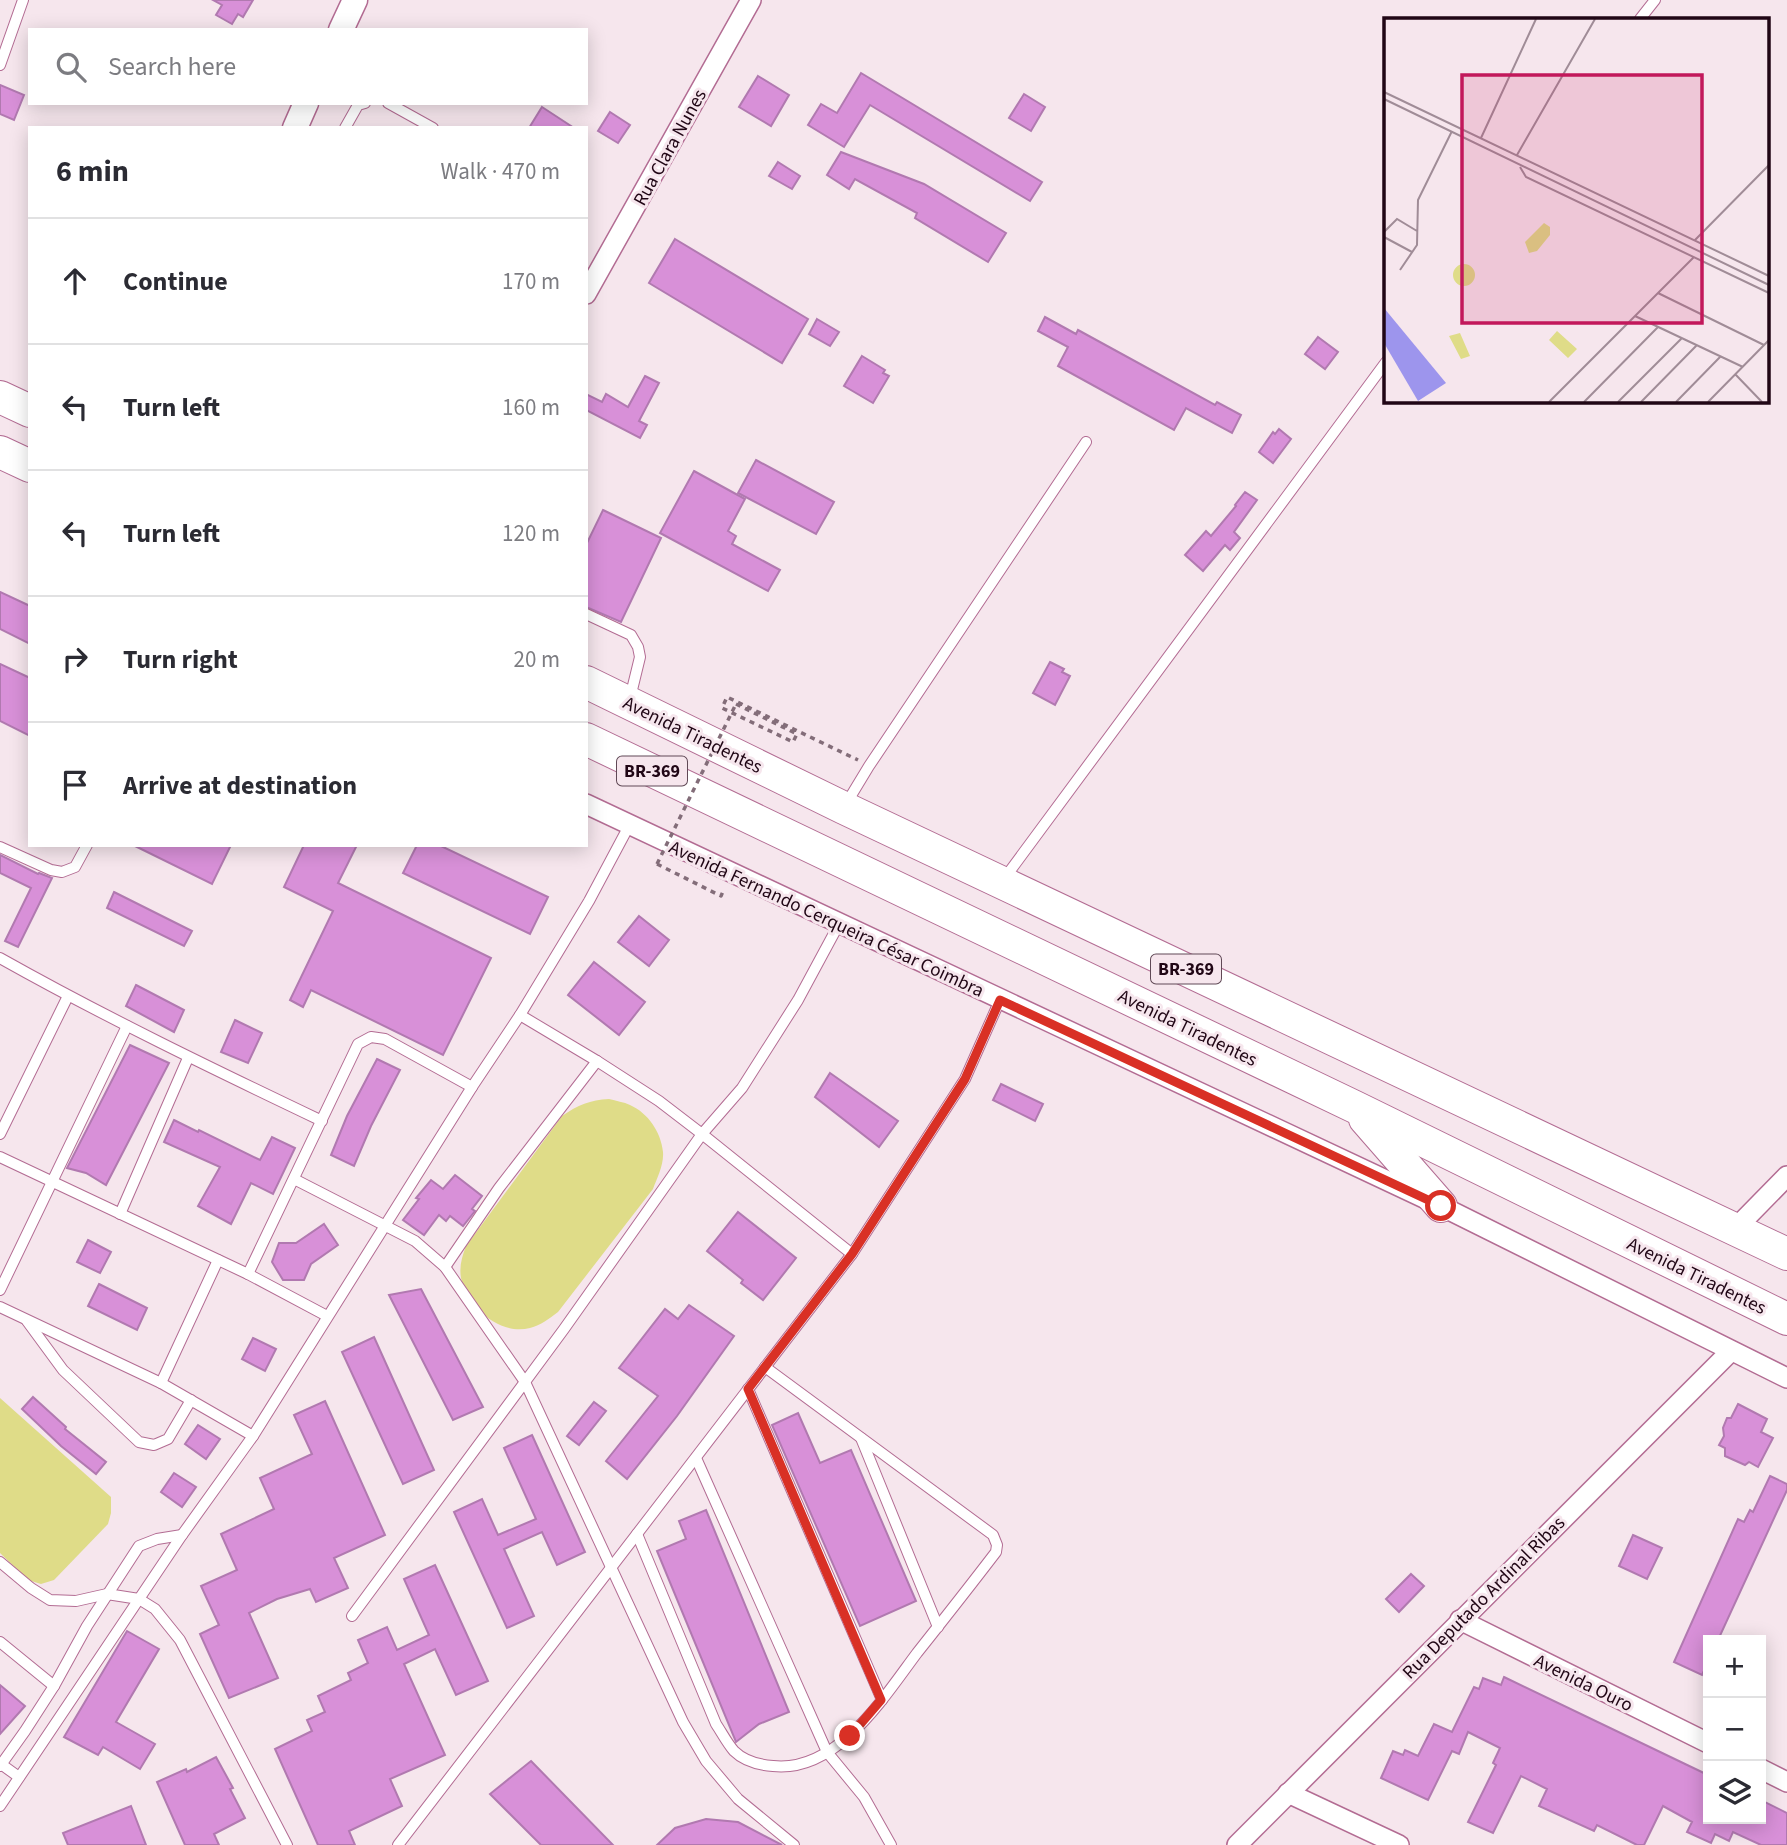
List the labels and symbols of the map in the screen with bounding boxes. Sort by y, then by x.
inset map [1384,18,1770,402]
street label: Rua Clara Nunes [627,84,714,211]
street label: Avenida Tiradentes [618,690,767,781]
road number: BR-369 [617,756,687,786]
street label: Avenida Fernando Cerqueira César Coimbra [664,834,988,1004]
road number: BR-369 [1151,954,1221,984]
street label: Avenida Tiradentes [1113,983,1262,1074]
route start [1425,1190,1456,1221]
street label: Avenida Tiradentes [1622,1231,1771,1322]
street label: Rua Deputado Ardinal Ribas [1397,1511,1572,1686]
street label: Avenida Ouro [1529,1648,1637,1719]
route end [834,1720,865,1751]

